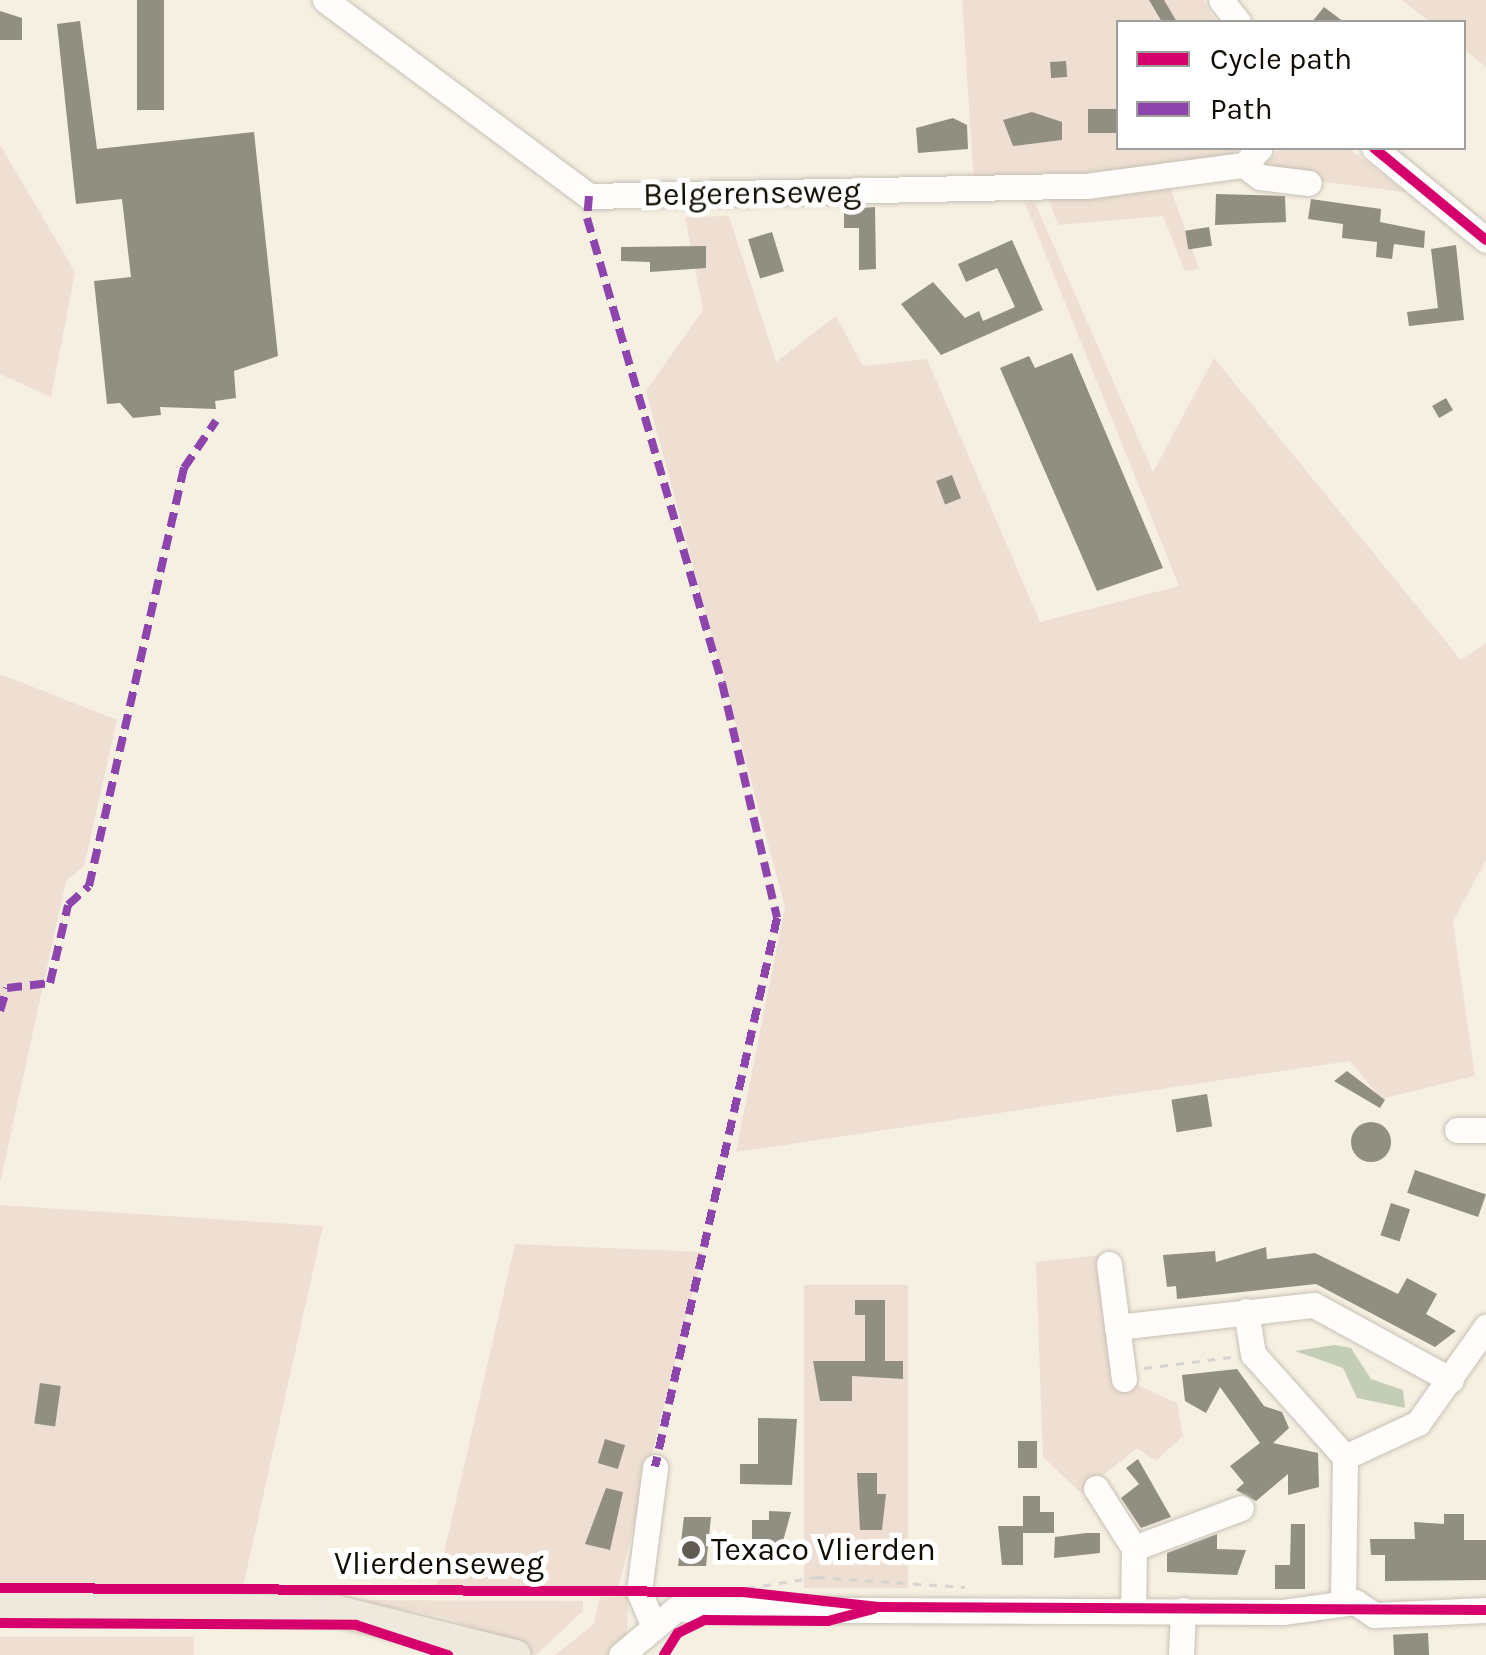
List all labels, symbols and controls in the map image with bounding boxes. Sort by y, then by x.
legend [1116,20,1466,150]
text: Cycle path [1210,41,1352,77]
text: Path [1210,91,1273,127]
street label: Belgerenseweg [643,173,861,215]
place label: Texaco Vlierden [711,1531,936,1569]
marker: Texaco Vlierden [680,1539,702,1561]
street label: Vlierdenseweg [334,1545,544,1583]

